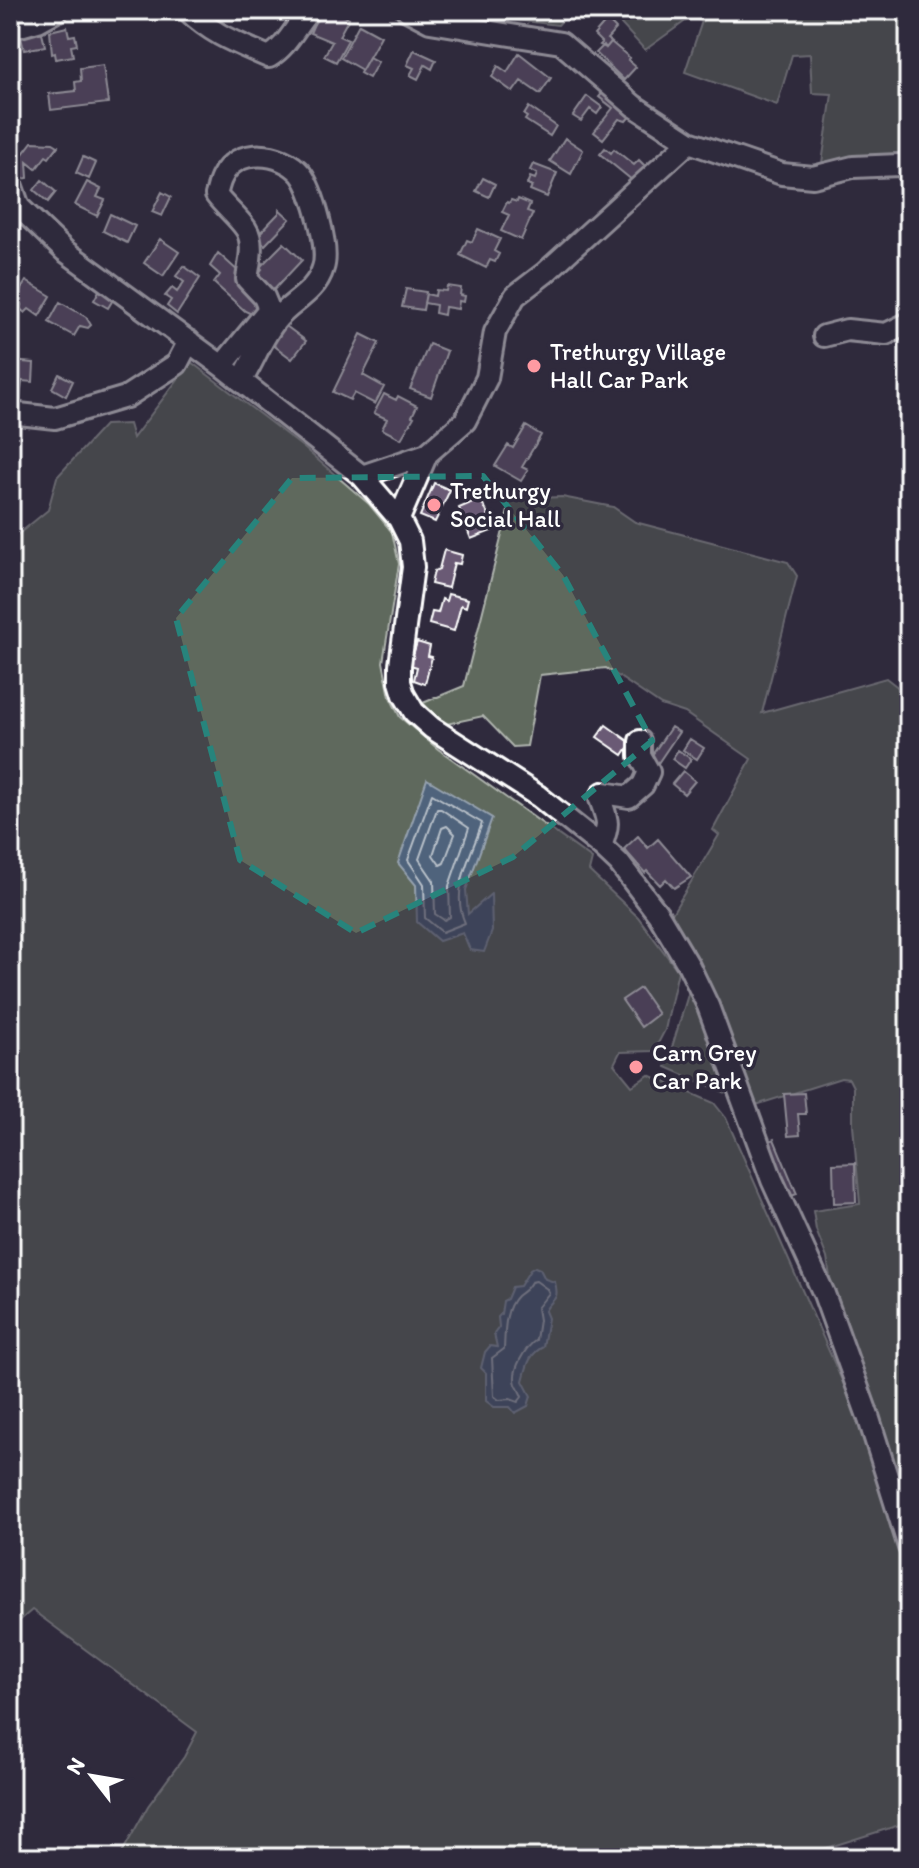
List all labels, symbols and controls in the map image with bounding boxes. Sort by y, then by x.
place label: Trethurgy Village Hall Car Park [550,337,726,394]
marker: Trethurgy Village Hall Car Park [525,357,543,375]
place label: Trethurgy Social Hall [450,476,561,533]
marker: Trethurgy Social Hall [425,496,443,514]
place label: Carn Grey Car Park [652,1038,756,1095]
marker: Carn Grey Car Park [627,1058,645,1076]
north arrow [52,1736,132,1816]
text: N [60,1753,91,1779]

